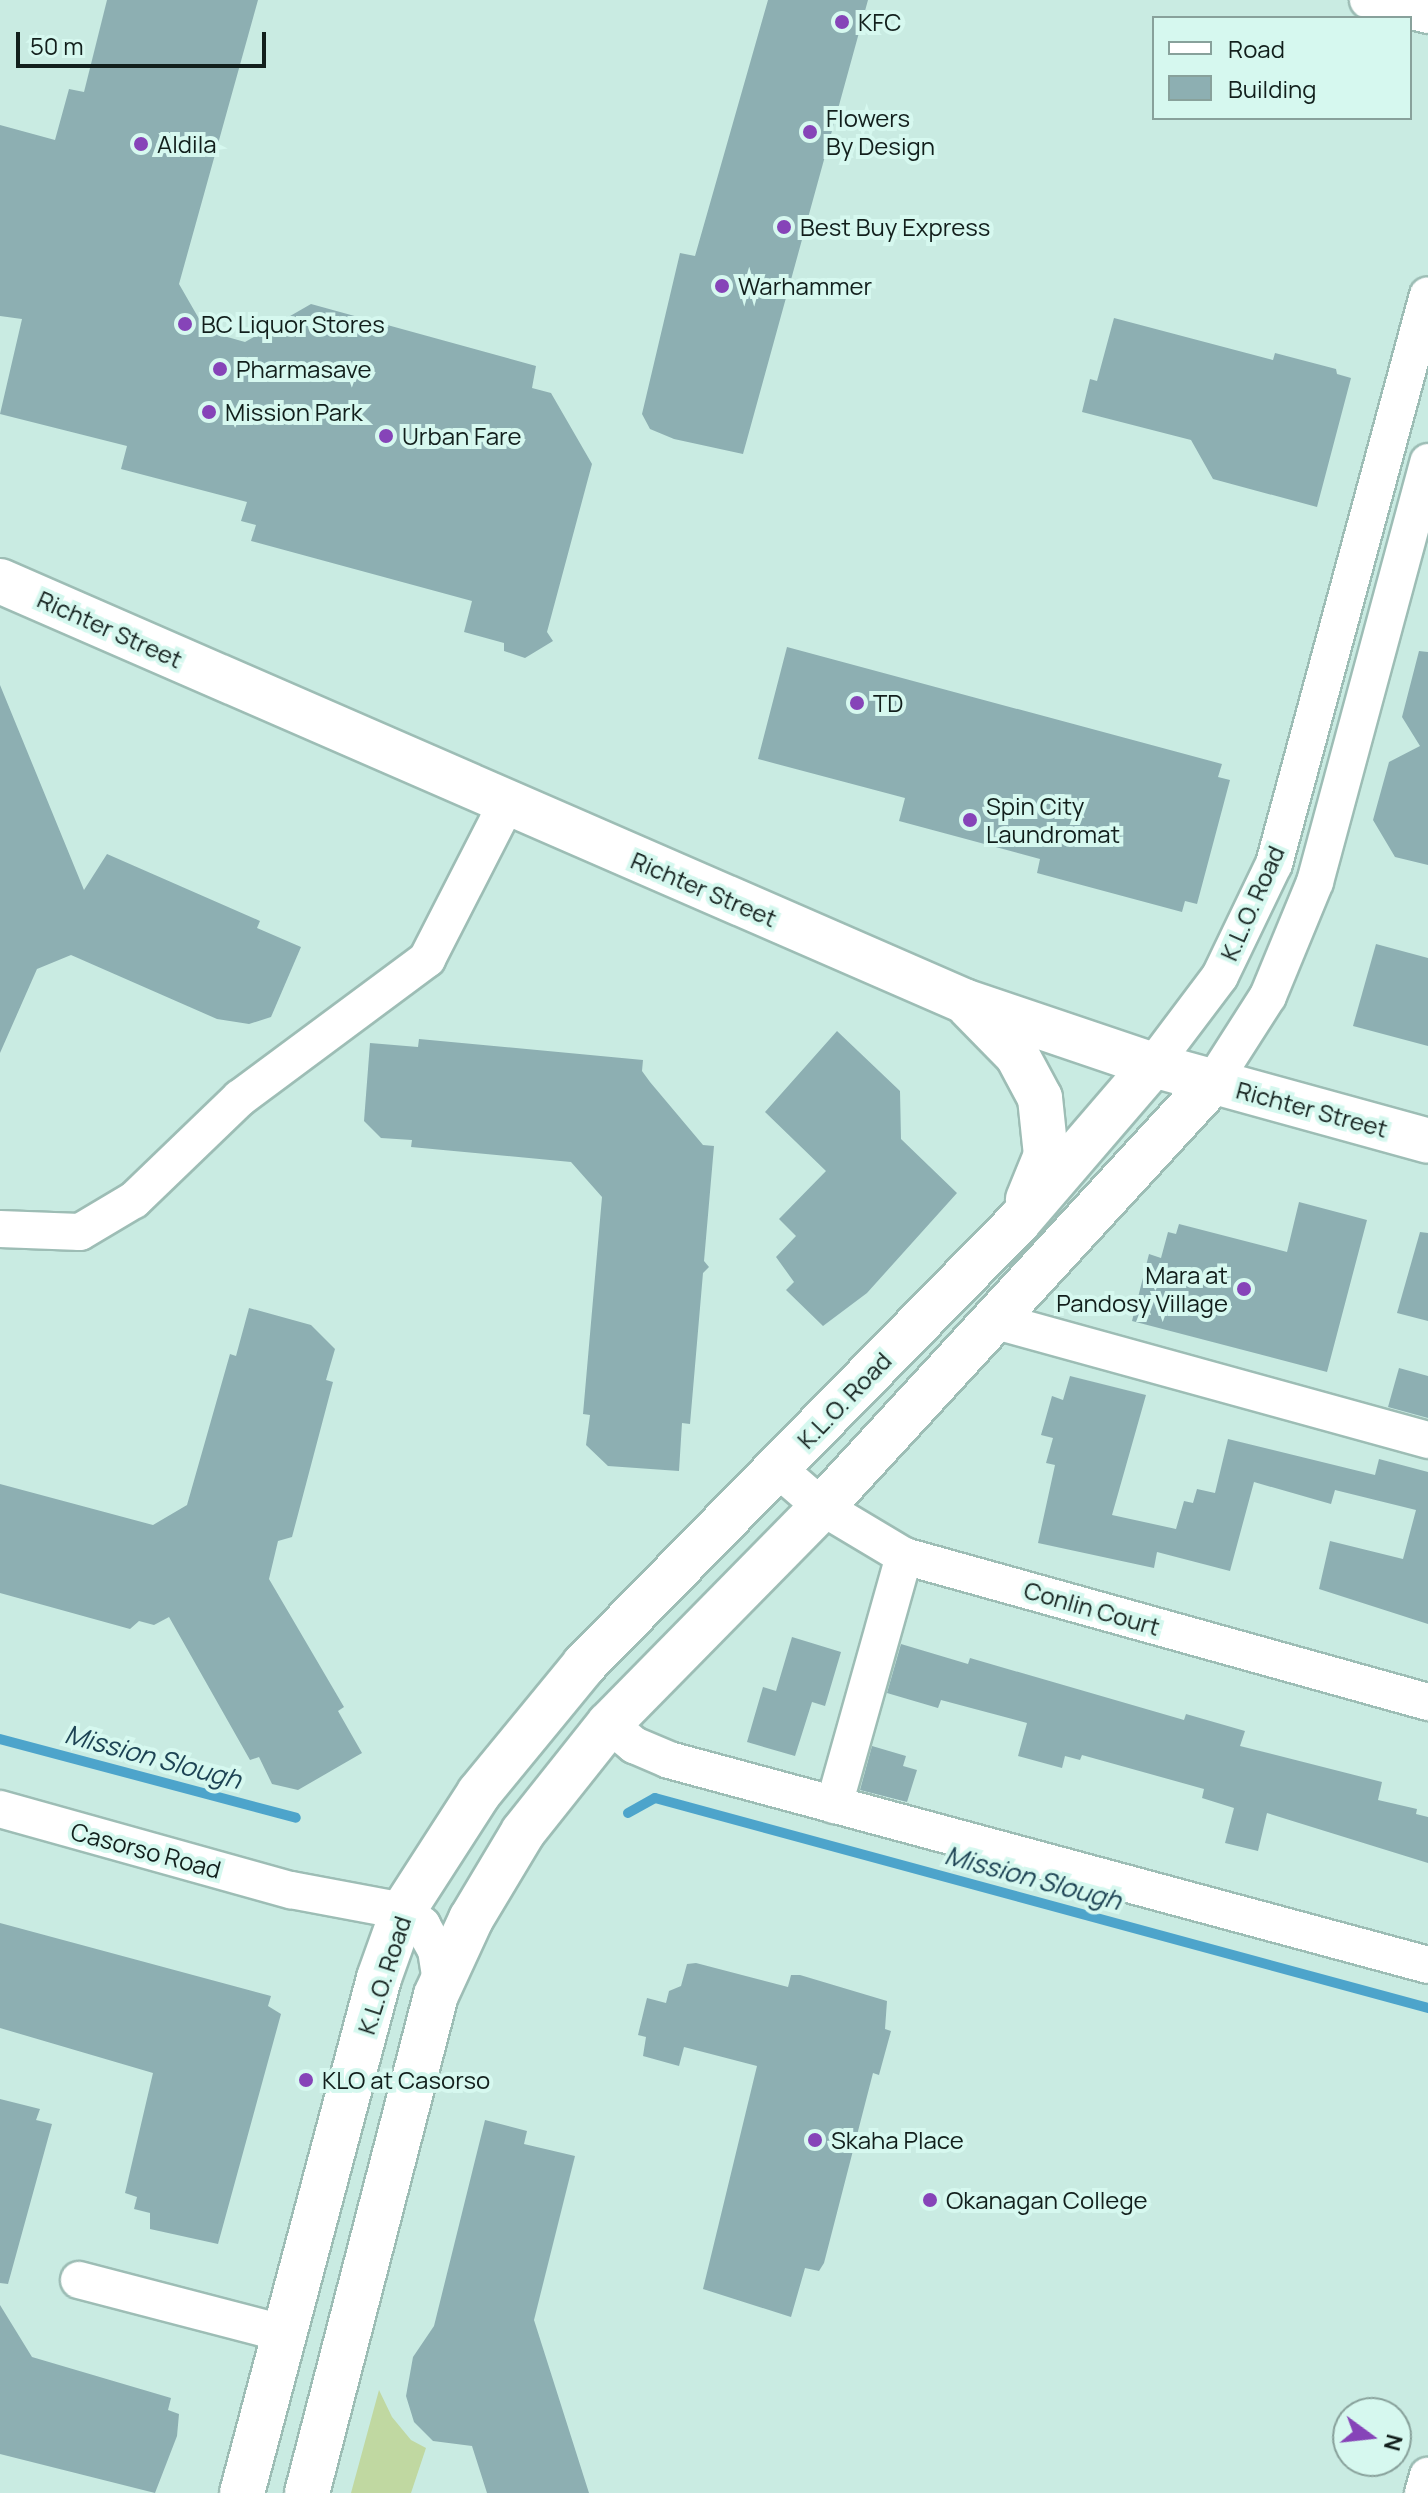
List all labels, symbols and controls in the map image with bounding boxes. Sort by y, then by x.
place label: KFC [858,8,901,36]
marker: KFC [833,13,851,31]
scale bar [20,16,270,66]
legend [1152,16,1412,120]
text: 50 m [30,29,84,62]
text: Road [1228,32,1285,65]
text: Building [1228,72,1316,105]
place label: Flowers By Design [826,104,935,160]
marker: Flowers By Design [801,123,819,141]
place label: Aldila [157,130,217,158]
marker: Aldila [132,135,150,153]
place label: Best Buy Express [800,213,990,241]
marker: Best Buy Express [775,218,793,236]
place label: Warhammer [738,272,872,300]
marker: Warhammer [713,277,731,295]
place label: BC Liquor Stores [201,310,385,338]
marker: BC Liquor Stores [176,315,194,333]
place label: Pharmasave [236,355,372,383]
marker: Pharmasave [211,360,229,378]
place label: Mission Park [225,398,363,426]
marker: Mission Park [200,403,218,421]
place label: Urban Fare [402,422,521,450]
marker: Urban Fare [377,427,395,445]
street label: Richter Street [33,584,187,674]
place label: TD [873,689,903,717]
marker: TD [848,694,866,712]
place label: Spin City Laundromat [986,792,1120,848]
marker: Spin City Laundromat [961,811,979,829]
street label: K.L.O. Road [1214,841,1290,965]
street label: Richter Street [627,845,781,933]
street label: Richter Street [1233,1075,1391,1143]
place label: Mara at Pandosy Village [1056,1261,1228,1317]
marker: Mara at Pandosy Village [1235,1280,1253,1298]
street label: K.L.O. Road [791,1346,897,1454]
street label: Conlin Court [1021,1575,1163,1641]
water label: Mission Slough [62,1718,244,1796]
street label: Casorso Road [68,1816,224,1884]
water label: Mission Slough [942,1839,1124,1917]
street label: K.L.O. Road [351,1912,417,2038]
place label: KLO at Casorso [322,2066,490,2094]
marker: KLO at Casorso [297,2071,315,2089]
place label: Skaha Place [831,2126,964,2154]
marker: Skaha Place [806,2131,824,2149]
place label: Okanagan College [946,2186,1148,2214]
marker: Okanagan College [921,2191,939,2209]
north arrow [1332,2397,1412,2477]
text: N [1377,2431,1410,2454]

